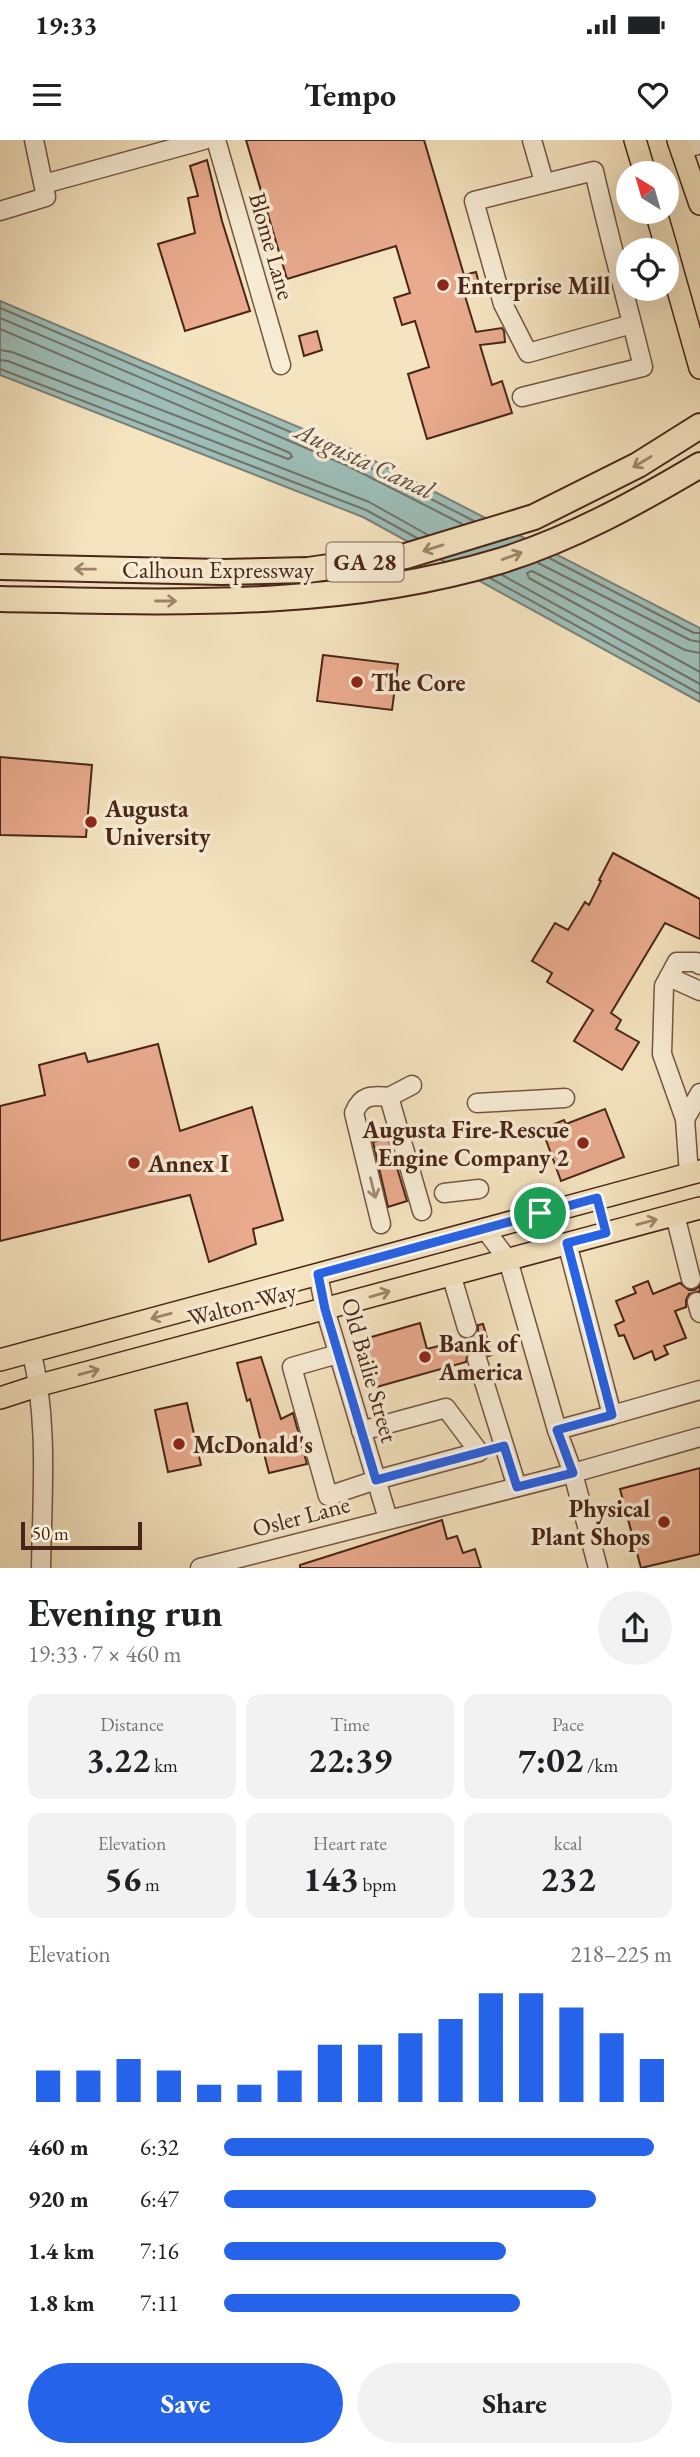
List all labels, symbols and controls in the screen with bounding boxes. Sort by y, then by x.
text: 19:33 [35,8,97,42]
text: Tempo [304,74,396,116]
icon: menu [28,76,66,114]
icon: heart [634,76,672,114]
north arrow [616,161,679,224]
map controls [616,161,679,301]
street label: Blome Lane [242,189,302,303]
button: locate [616,238,679,301]
place label: Enterprise Mill [457,270,610,301]
marker: Enterprise Mill [435,277,451,293]
water label: Augusta Canal [288,412,440,507]
one-way arrow [633,456,653,470]
road number: GA 28 [326,542,404,582]
one-way arrow [422,543,444,556]
one-way arrow [500,549,522,561]
street label: Calhoun Expressway [122,554,314,585]
one-way arrow [74,562,97,576]
one-way arrow [154,594,177,608]
place label: The Core [371,667,466,698]
marker: The Core [349,674,365,690]
place label: Augusta University [104,793,211,853]
marker: Augusta University [83,814,99,830]
place label: Augusta Fire-Rescue Engine Company 2 [361,1114,569,1174]
marker: Augusta Fire-Rescue Engine Company 2 [575,1135,591,1151]
place label: Annex I [147,1148,229,1179]
marker: Annex I [126,1155,142,1171]
one-way arrow [367,1176,380,1199]
pin [510,1183,570,1243]
icon: arrive [521,1194,559,1232]
one-way arrow [635,1215,658,1228]
street label: Walton Way [184,1275,300,1333]
one-way arrow [368,1286,390,1299]
street label: Old Bailie Street [335,1294,406,1446]
one-way arrow [150,1310,173,1323]
place label: Bank of America [438,1328,523,1387]
marker: Bank of America [417,1349,433,1365]
one-way arrow [77,1365,100,1378]
place label: McDonald's [193,1429,313,1460]
marker: McDonald's [171,1436,187,1452]
street label: Osler Lane [249,1488,353,1544]
place label: Physical Plant Shops [531,1493,650,1552]
marker: Physical Plant Shops [656,1514,672,1530]
scale bar [21,1519,142,1551]
text: 50 m [32,1521,69,1546]
text: Evening run [28,1588,223,1637]
button: share [598,1591,672,1665]
text: 19:33 · 7 × 460 m [28,1639,181,1669]
text: Distance [100,1712,164,1737]
text: Time [330,1712,370,1737]
text: Pace [552,1712,584,1737]
text: 3.22 [86,1737,150,1782]
text: 22:39 [308,1737,392,1782]
text: 7:02 [518,1737,583,1782]
text: km [150,1753,178,1778]
text: /km [583,1753,618,1778]
text: Elevation [98,1831,166,1856]
text: Heart rate [313,1831,387,1856]
text: kcal [554,1831,582,1856]
text: 56 [104,1856,141,1901]
text: 143 [303,1856,359,1901]
text: 232 [540,1856,596,1901]
text: m [141,1872,160,1897]
text: bpm [359,1872,397,1897]
text: Elevation [28,1939,111,1969]
text: 218–225 m [571,1939,672,1969]
text: 460 m [28,2132,89,2162]
text: 6:32 [140,2132,179,2162]
text: 920 m [28,2184,89,2214]
text: 6:47 [140,2184,179,2214]
text: 1.4 km [28,2236,95,2266]
text: 7:16 [140,2236,179,2266]
text: 1.8 km [28,2288,95,2318]
text: 7:11 [140,2288,179,2318]
button: Save [28,2363,343,2443]
button: Share [357,2363,672,2443]

